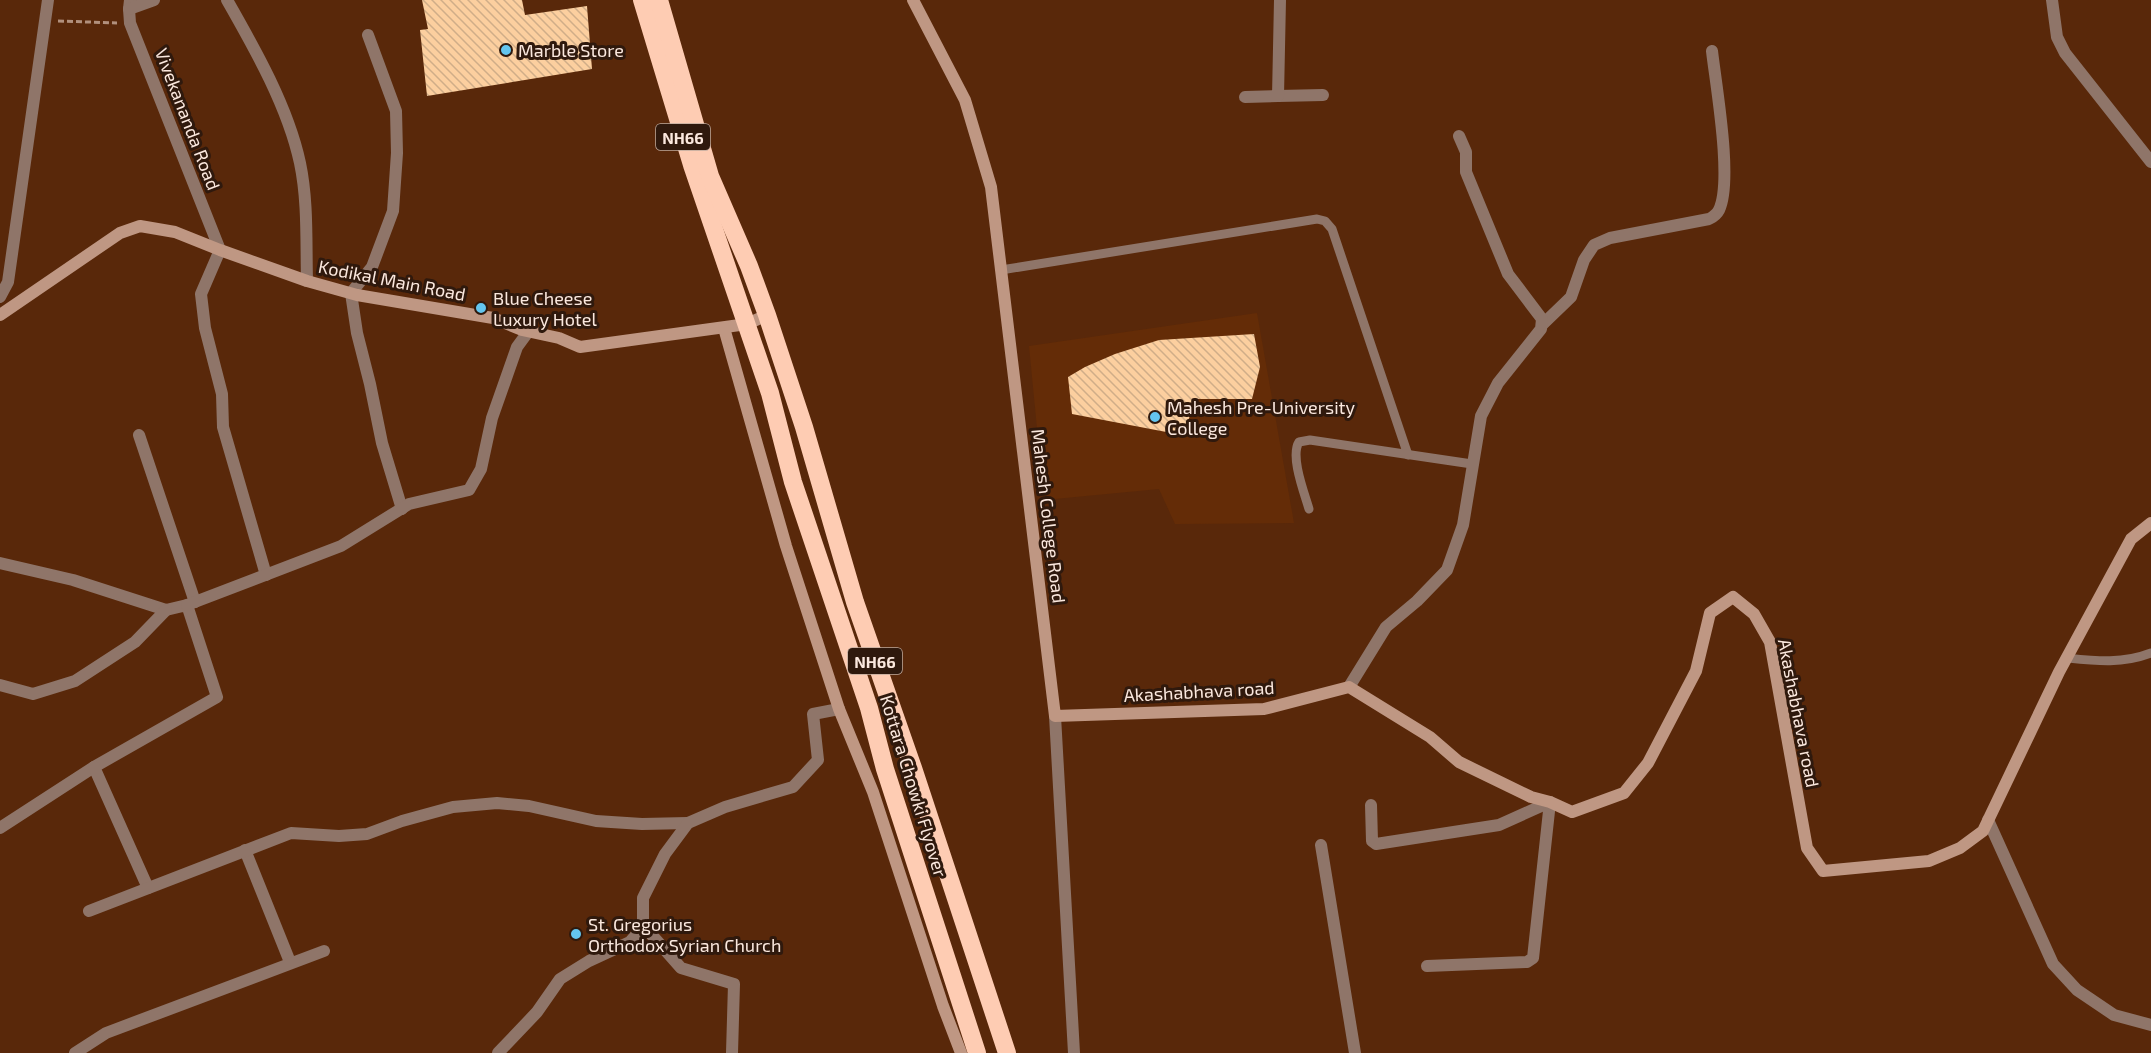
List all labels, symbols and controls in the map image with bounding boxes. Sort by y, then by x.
place label: Marble Store [518,39,624,61]
marker: Marble Store [499,43,513,57]
street label: Vivekananda Road [151,45,225,193]
road number: NH66 [656,124,710,150]
street label: Kodikal Main Road [317,255,467,305]
place label: Blue Cheese Luxury Hotel [493,287,597,330]
marker: Blue Cheese Luxury Hotel [474,301,488,315]
place label: Mahesh Pre-University College [1167,396,1355,439]
marker: Mahesh Pre-University College [1148,410,1162,424]
street label: Mahesh College Road [1027,428,1071,604]
street label: Akashabhava road [1774,637,1824,789]
road number: NH66 [848,648,902,674]
street label: Akashabhava road [1123,676,1275,706]
street label: Kottara Chowki Flyover [876,692,952,880]
place label: St. Gregorius Orthodox Syrian Church [588,913,781,956]
marker: St. Gregorius Orthodox Syrian Church [569,927,583,941]

